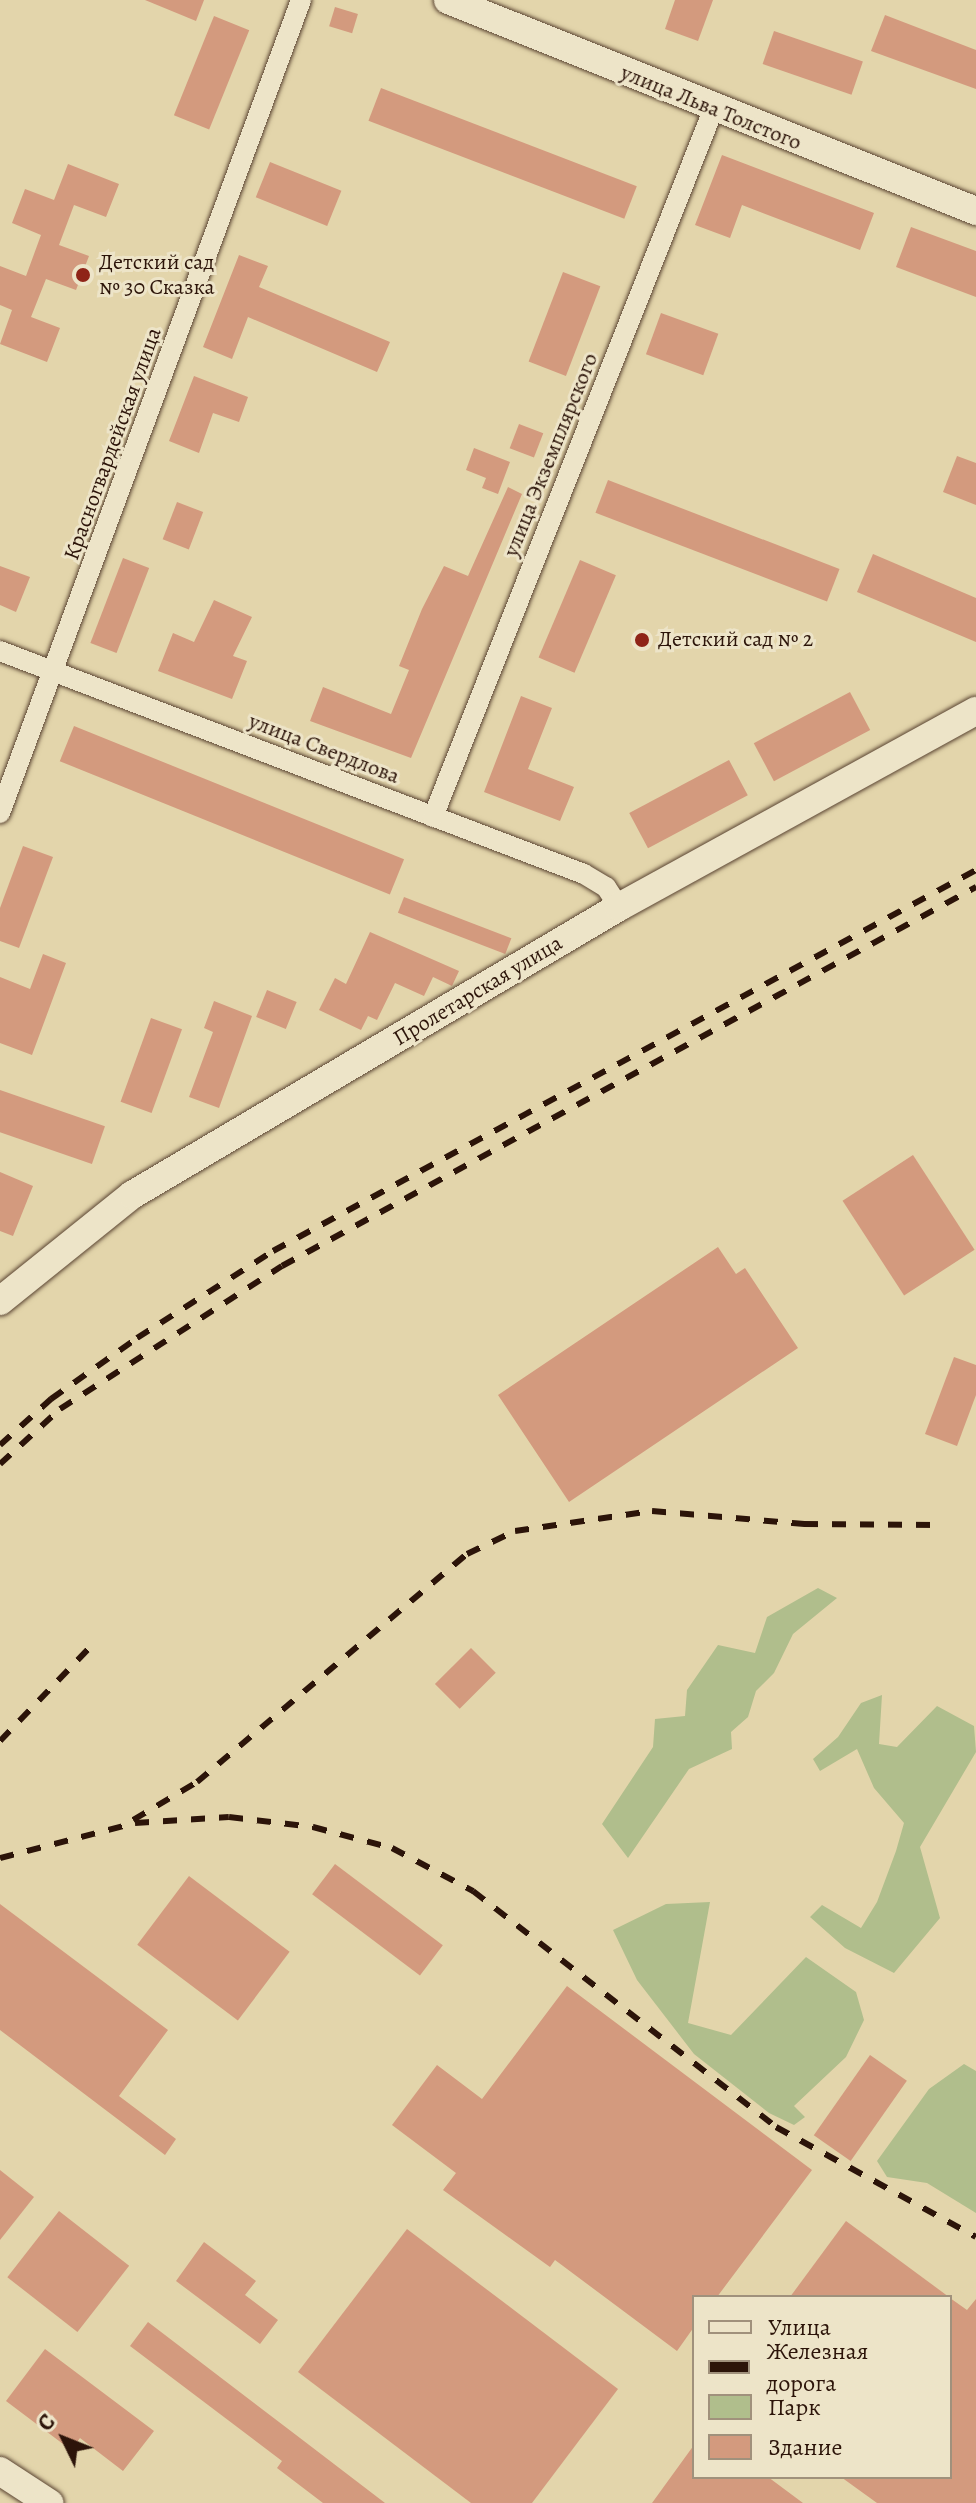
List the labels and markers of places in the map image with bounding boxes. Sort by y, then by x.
place label: Детский сад № 30 Сказка [99,249,215,300]
marker: Детский сад № 30 Сказка [74,266,92,284]
place label: Детский сад № 2 [658,627,813,653]
marker: Детский сад № 2 [633,631,651,649]

